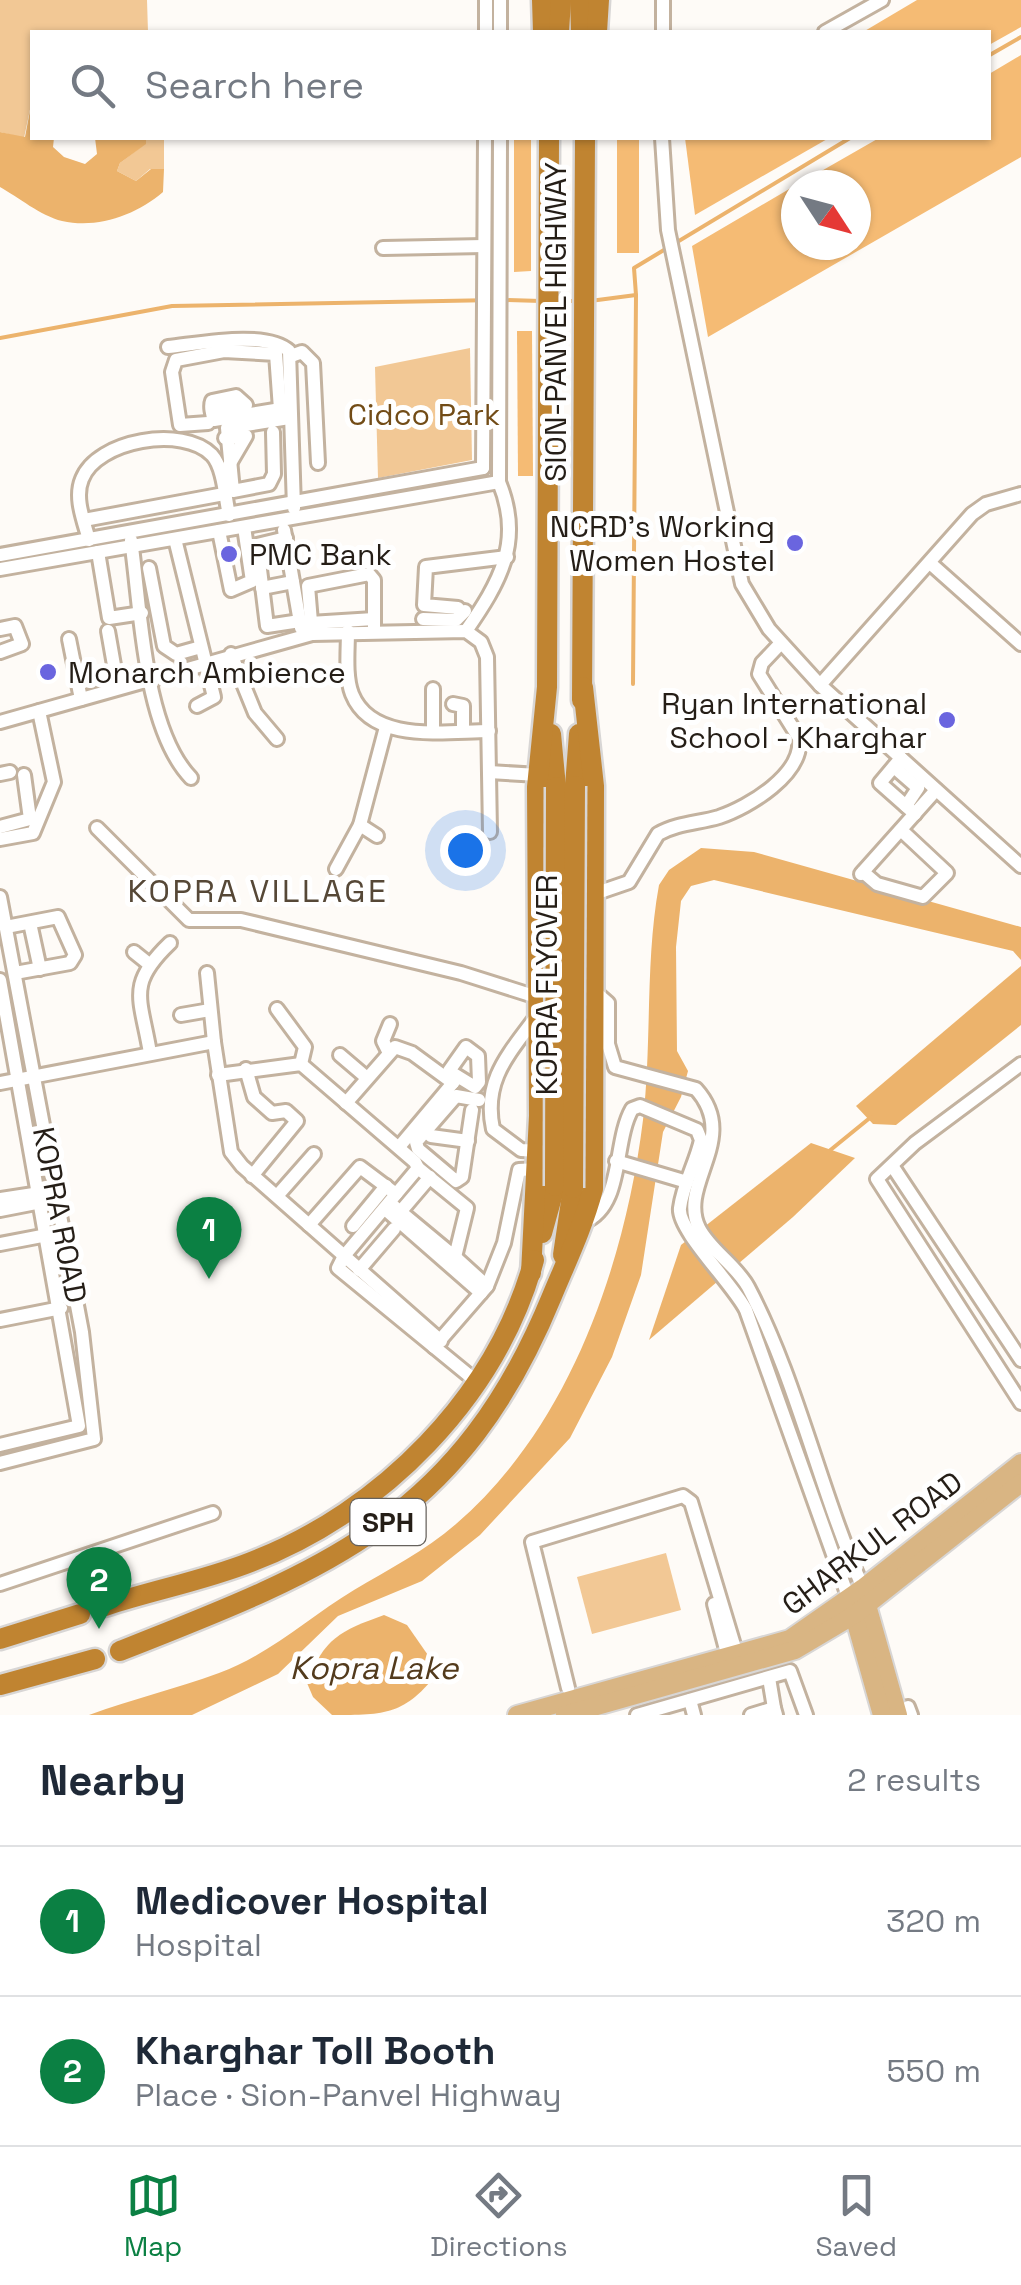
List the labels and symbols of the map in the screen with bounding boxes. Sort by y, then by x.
street label: SION-PANVEL HIGHWAY [536,162,575,482]
north arrow [781,170,871,260]
park label: Cidco Park [348,395,500,434]
place label: NCRD's Working Women Hostel [550,507,775,580]
marker: NCRD's Working Women Hostel [784,532,806,554]
place label: PMC Bank [249,535,392,574]
marker: PMC Bank [218,543,240,565]
place label: Monarch Ambience [68,653,346,692]
marker: Monarch Ambience [37,661,59,683]
place label: Ryan International School - Kharghar [661,684,927,757]
marker: Ryan International School - Kharghar [936,709,958,731]
your location [440,825,491,876]
district label: KOPRA VILLAGE [128,871,388,911]
street label: KOPRA FLYOVER [527,874,566,1096]
street label: KOPRA ROAD [24,1124,96,1306]
pin: 1 [176,1196,242,1279]
street label: GHARKUL ROAD [774,1462,970,1624]
road number: SPH [350,1499,426,1545]
pin: 2 [66,1546,132,1629]
water label: Kopra Lake [290,1648,459,1688]

